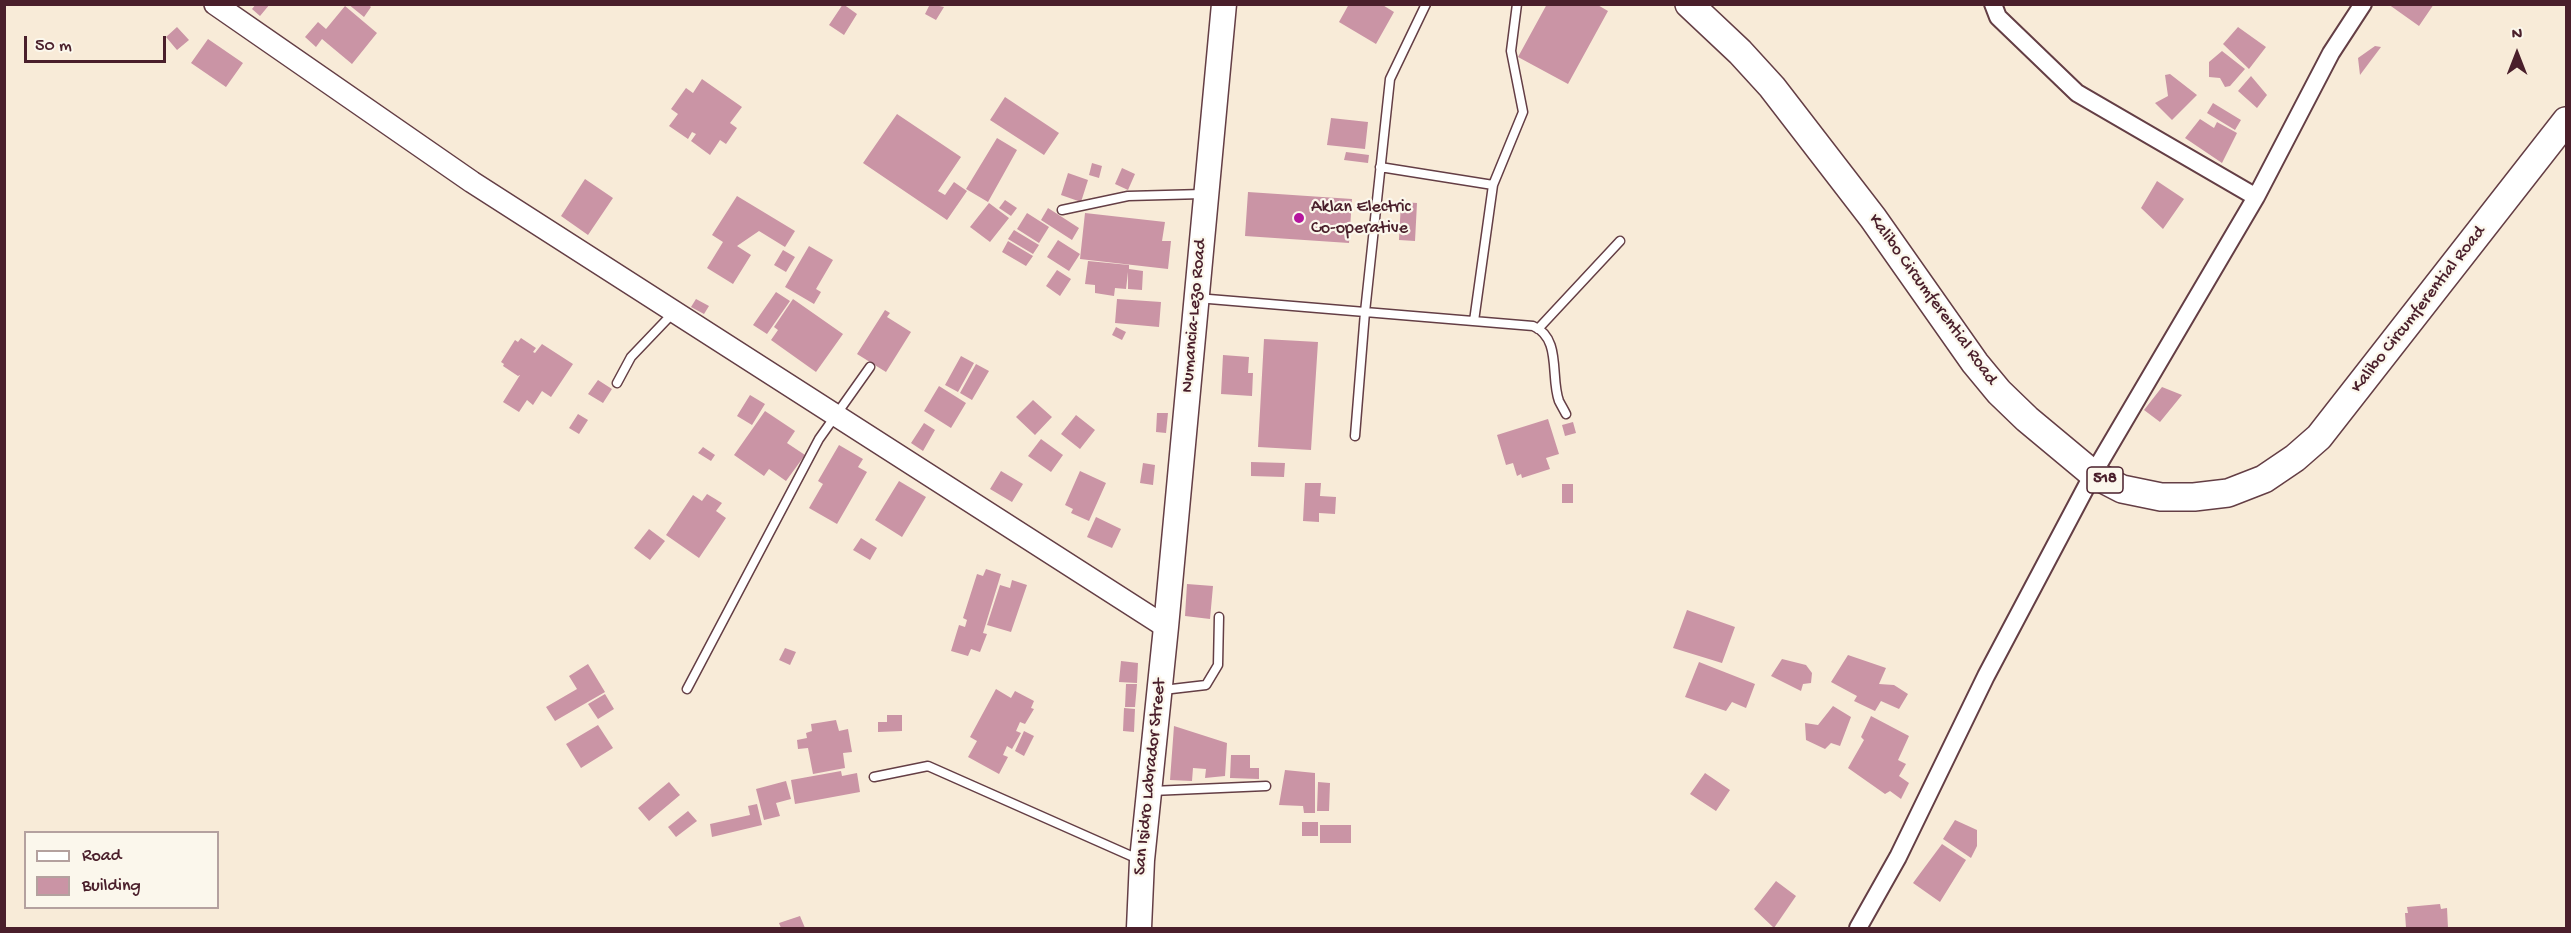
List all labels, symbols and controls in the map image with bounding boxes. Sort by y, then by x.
scale bar [27,24,170,62]
north arrow [2487,24,2547,84]
text: N [2512,26,2522,45]
text: 50 m [35,36,72,57]
place label: Aklan Electric Co-operative [1311,197,1411,240]
street label: Kalibo Circumferential Road [1863,210,2001,390]
marker: Aklan Electric Co-operative [1292,211,1306,225]
street label: Kalibo Circumferential Road [2347,222,2491,398]
street label: Numancia-Lezo Road [1178,238,1212,394]
road number: 518 [2087,467,2123,493]
street label: San Isidro Labrador Street [1130,678,1172,876]
legend [24,831,219,909]
text: Road [82,846,121,867]
text: Building [82,876,141,897]

